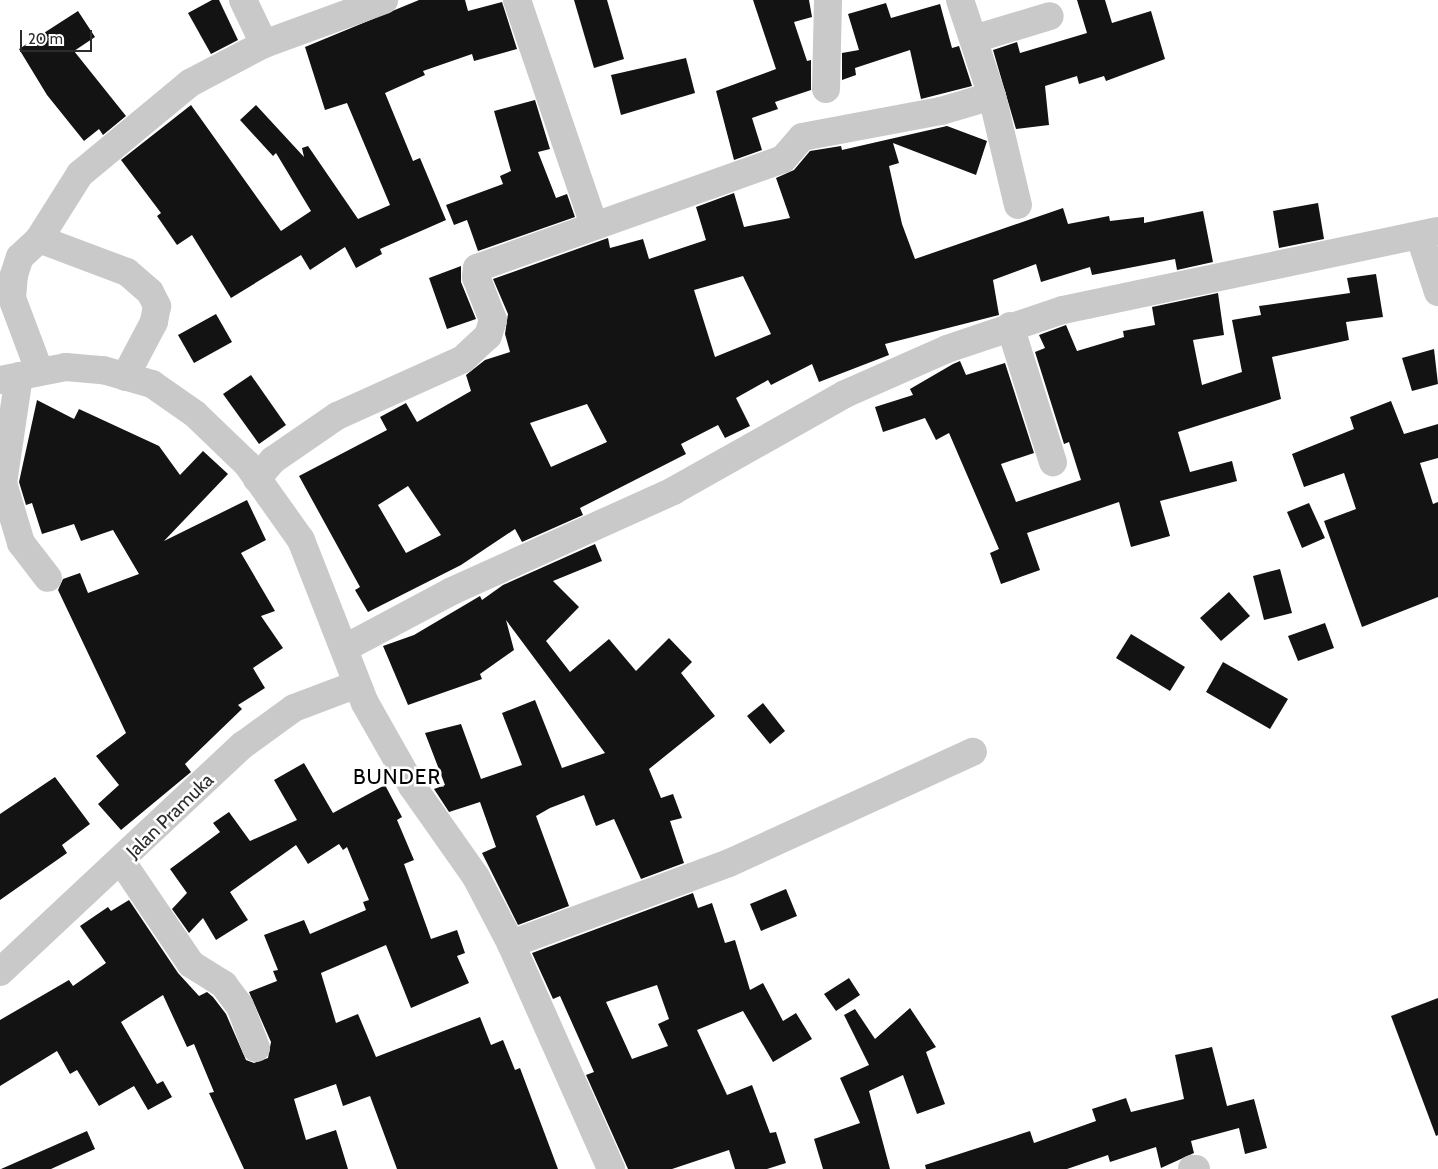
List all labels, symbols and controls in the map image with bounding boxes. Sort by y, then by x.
scale bar [22,20,95,52]
text: 20 m [28,30,63,48]
district label: BUNDER [352,764,442,790]
street label: Jalan Pramuka [122,769,218,863]

